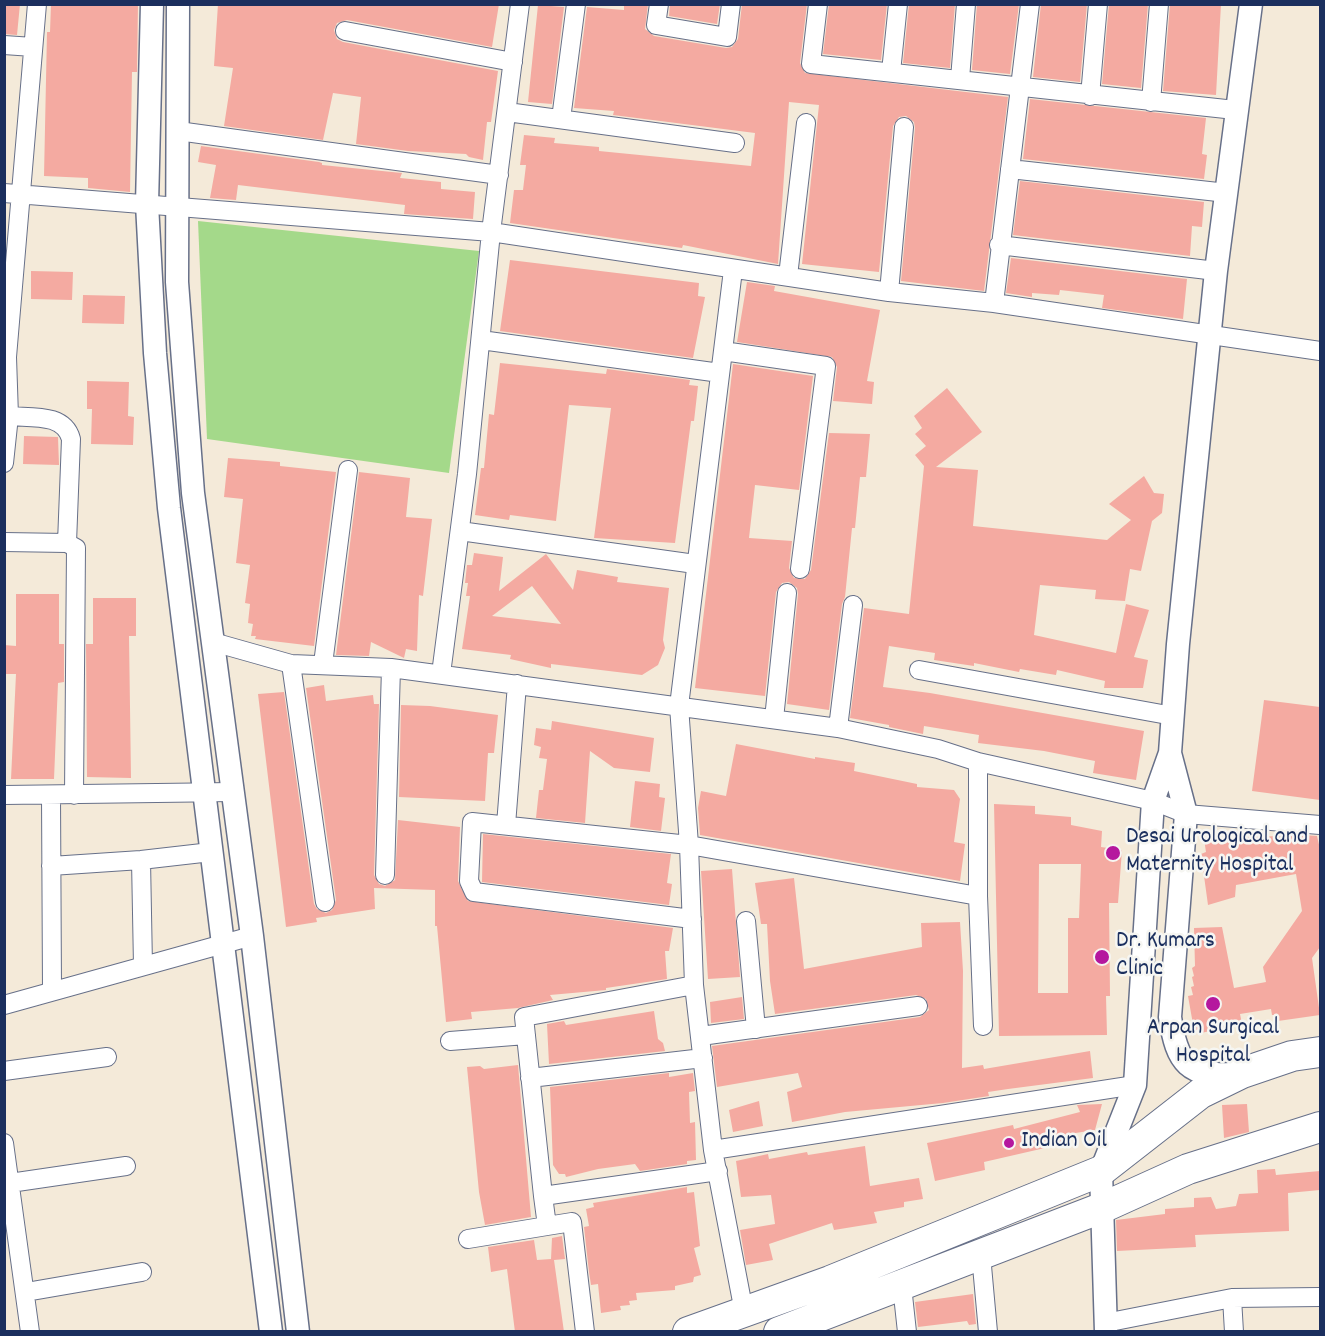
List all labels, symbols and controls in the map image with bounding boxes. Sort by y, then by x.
place label: Desai Urological and Maternity Hospital [1126,825,1308,881]
marker: Desai Urological and Maternity Hospital [1104,844,1122,862]
place label: Dr. Kumars Clinic [1116,929,1215,985]
marker: Dr. Kumars Clinic [1093,948,1111,966]
marker: Arpan Surgical Hospital [1204,995,1222,1013]
place label: Arpan Surgical Hospital [1147,1016,1279,1072]
place label: Indian Oil [1021,1129,1107,1157]
marker: Indian Oil [1002,1136,1016,1150]

